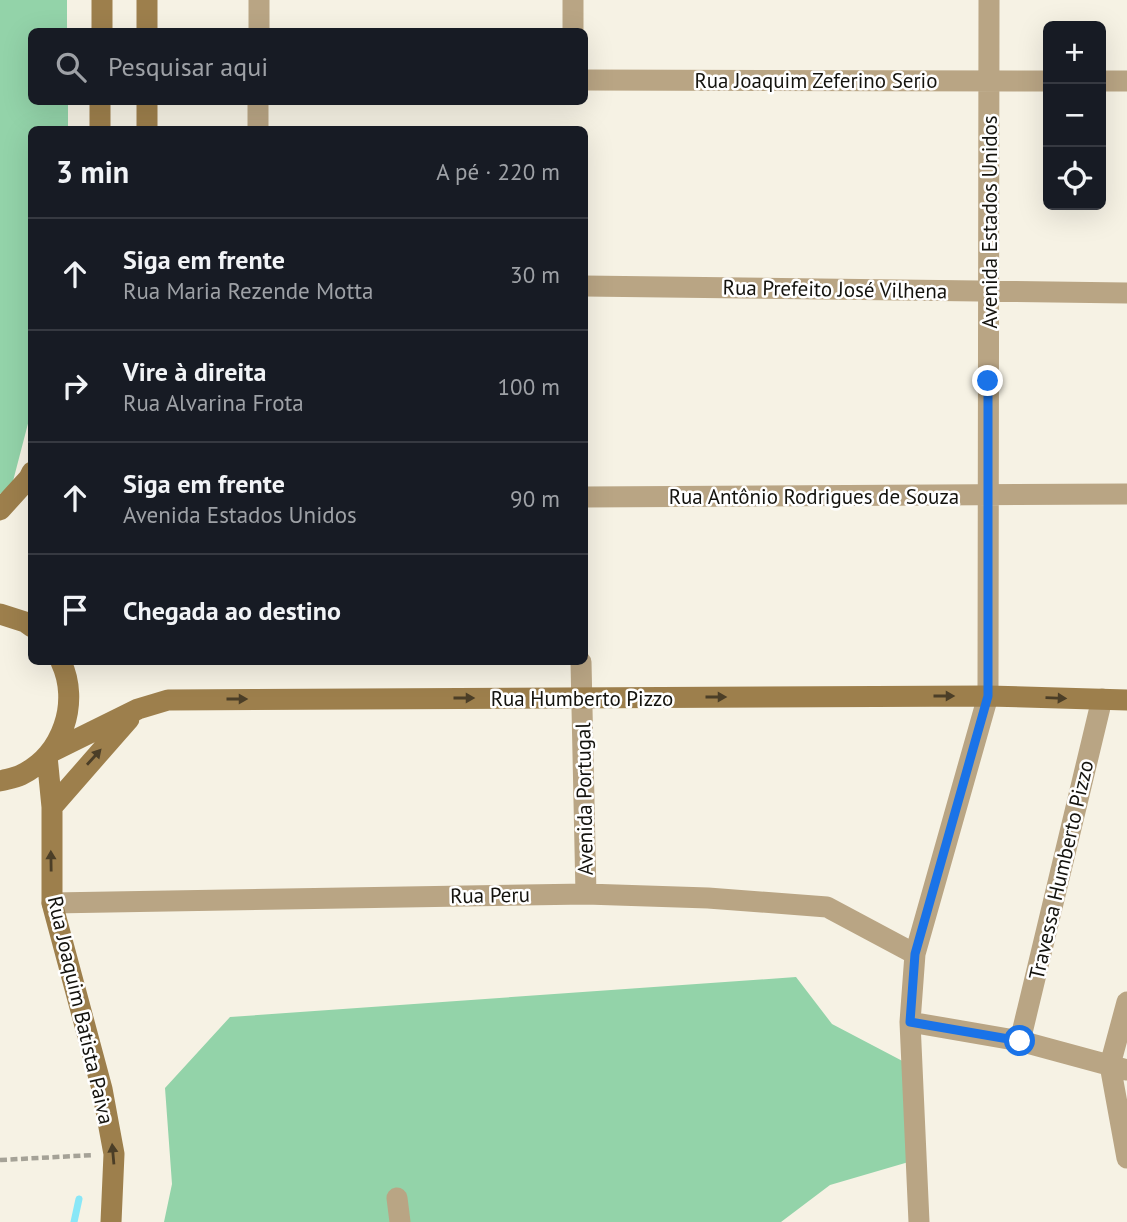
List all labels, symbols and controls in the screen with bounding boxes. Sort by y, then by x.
map controls [1043,21,1106,210]
button: + [1043,21,1106,84]
search box [28,28,588,105]
icon: search [52,48,90,86]
text: Pesquisar aqui [108,50,268,83]
street label: Rua Joaquim Zeferino Serio [695,67,937,94]
button: − [1043,84,1106,147]
street label: Avenida Estados Unidos [976,115,1003,329]
button: locate [1043,147,1106,210]
text: 3 min [56,152,129,191]
text: A pé · 220 m [436,157,560,186]
text: Siga em frente [123,243,285,276]
icon: ahead [56,255,94,293]
text: 30 m [510,260,560,289]
street label: Rua Prefeito José Vilhena [723,274,947,304]
text: Rua Maria Rezende Motta [123,276,373,305]
text: Vire à direita [123,355,266,388]
route end [972,365,1003,396]
icon: right [56,367,94,405]
text: 100 m [498,372,560,401]
text: Rua Alvarina Frota [123,388,304,417]
text: Siga em frente [123,467,285,500]
icon: ahead [56,479,94,517]
street label: Rua Antônio Rodrigues de Souza [669,483,959,510]
text: 90 m [510,484,560,513]
text: Avenida Estados Unidos [123,500,357,529]
icon: arrive [56,591,94,629]
text: Chegada ao destino [123,594,341,627]
street label: Rua Humberto Pizzo [491,685,673,712]
one-way arrow [933,690,955,702]
one-way arrow [705,691,727,703]
one-way arrow [453,692,475,704]
one-way arrow [1046,692,1068,704]
one-way arrow [226,693,248,705]
street label: Avenida Portugal [569,722,599,876]
one-way arrow [86,748,102,766]
street label: Travessa Humberto Pizzo [1023,758,1099,982]
one-way arrow [45,849,57,871]
street label: Rua Peru [450,881,530,909]
street label: Rua Joaquim Batista Paiva [42,893,120,1127]
route start [1004,1025,1035,1056]
one-way arrow [107,1143,118,1165]

